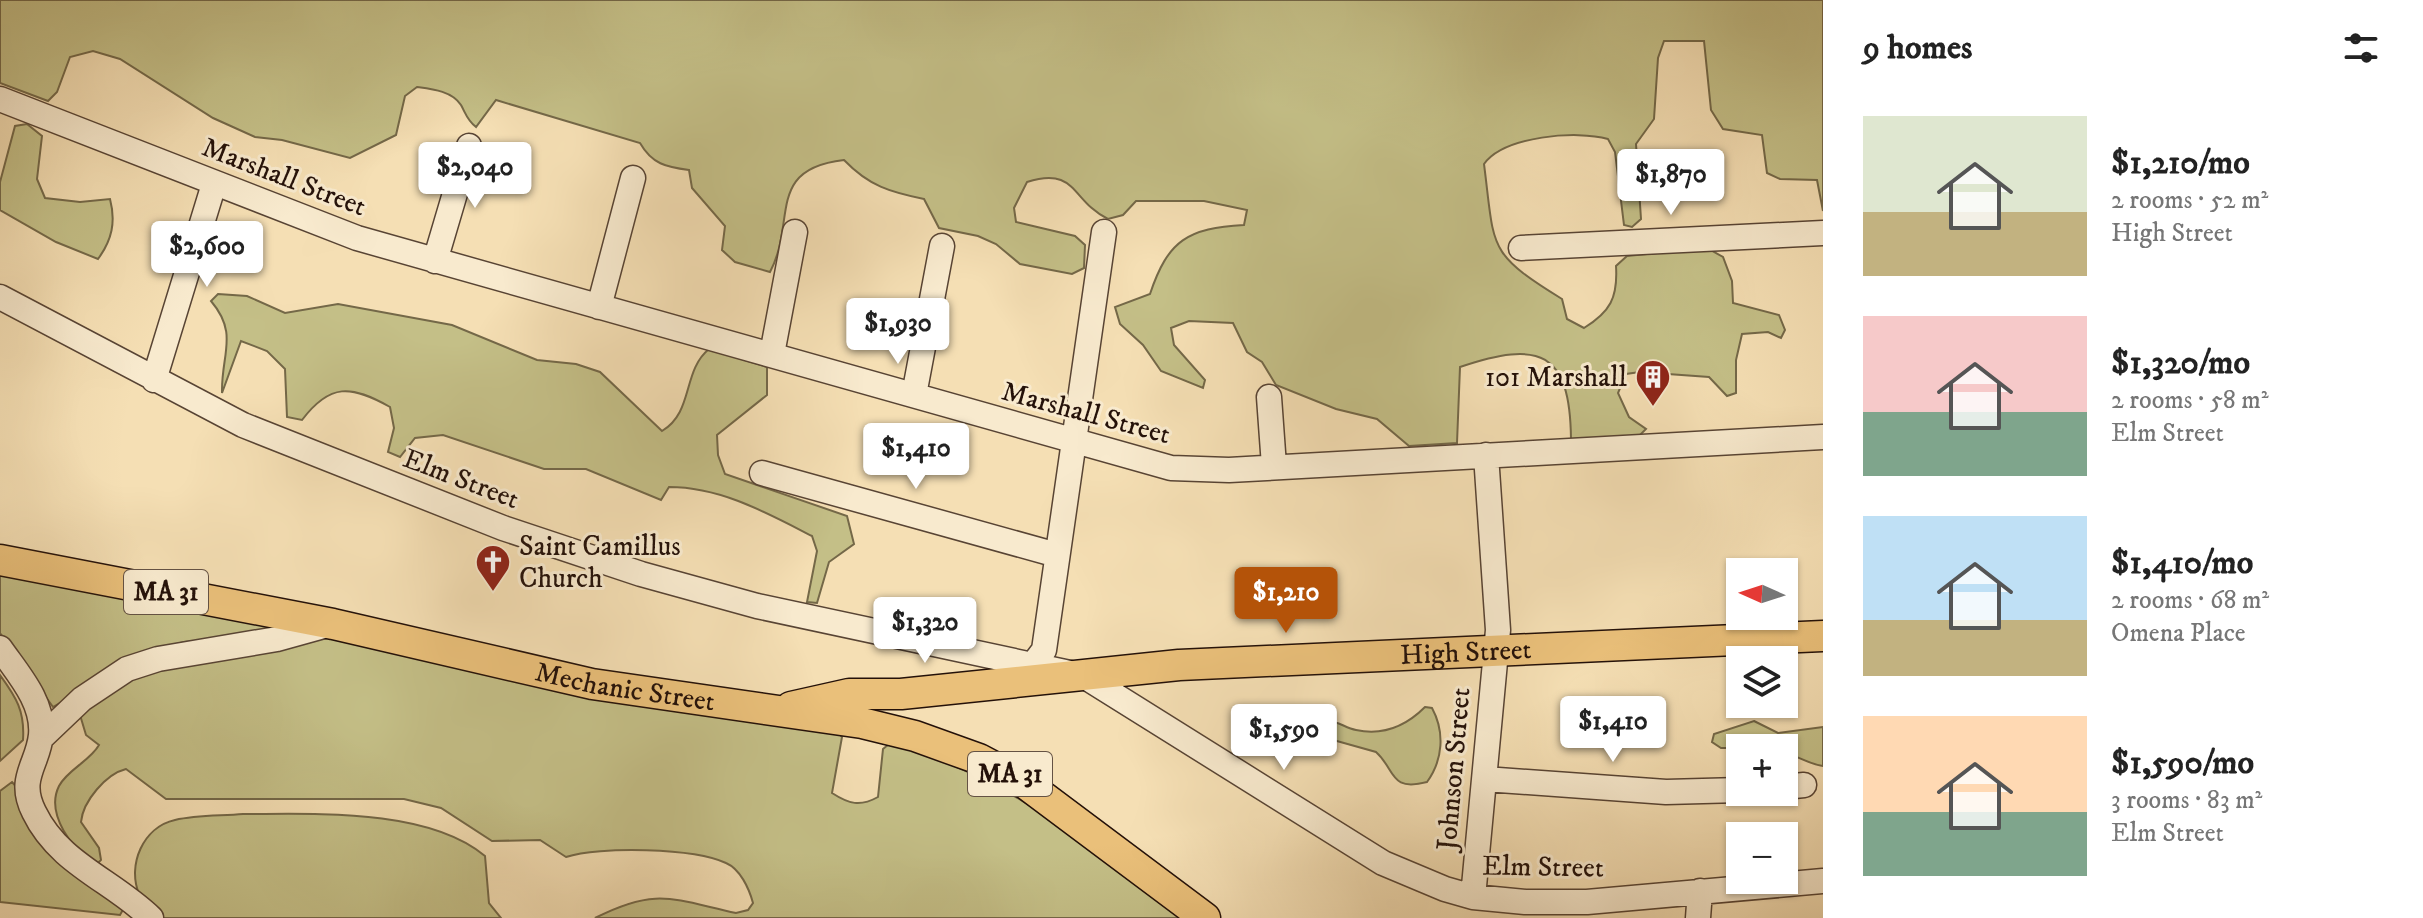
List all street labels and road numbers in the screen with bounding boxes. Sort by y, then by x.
street label: Marshall Street [197,130,371,224]
street label: Marshall Street [998,374,1174,452]
street label: Elm Street [398,441,524,517]
road number: MA 31 [124,570,208,614]
street label: High Street [1399,632,1532,673]
street label: Mechanic Street [532,654,717,719]
street label: Johnson Street [1429,686,1479,855]
road number: MA 31 [968,752,1052,796]
street label: Elm Street [1482,848,1604,886]

